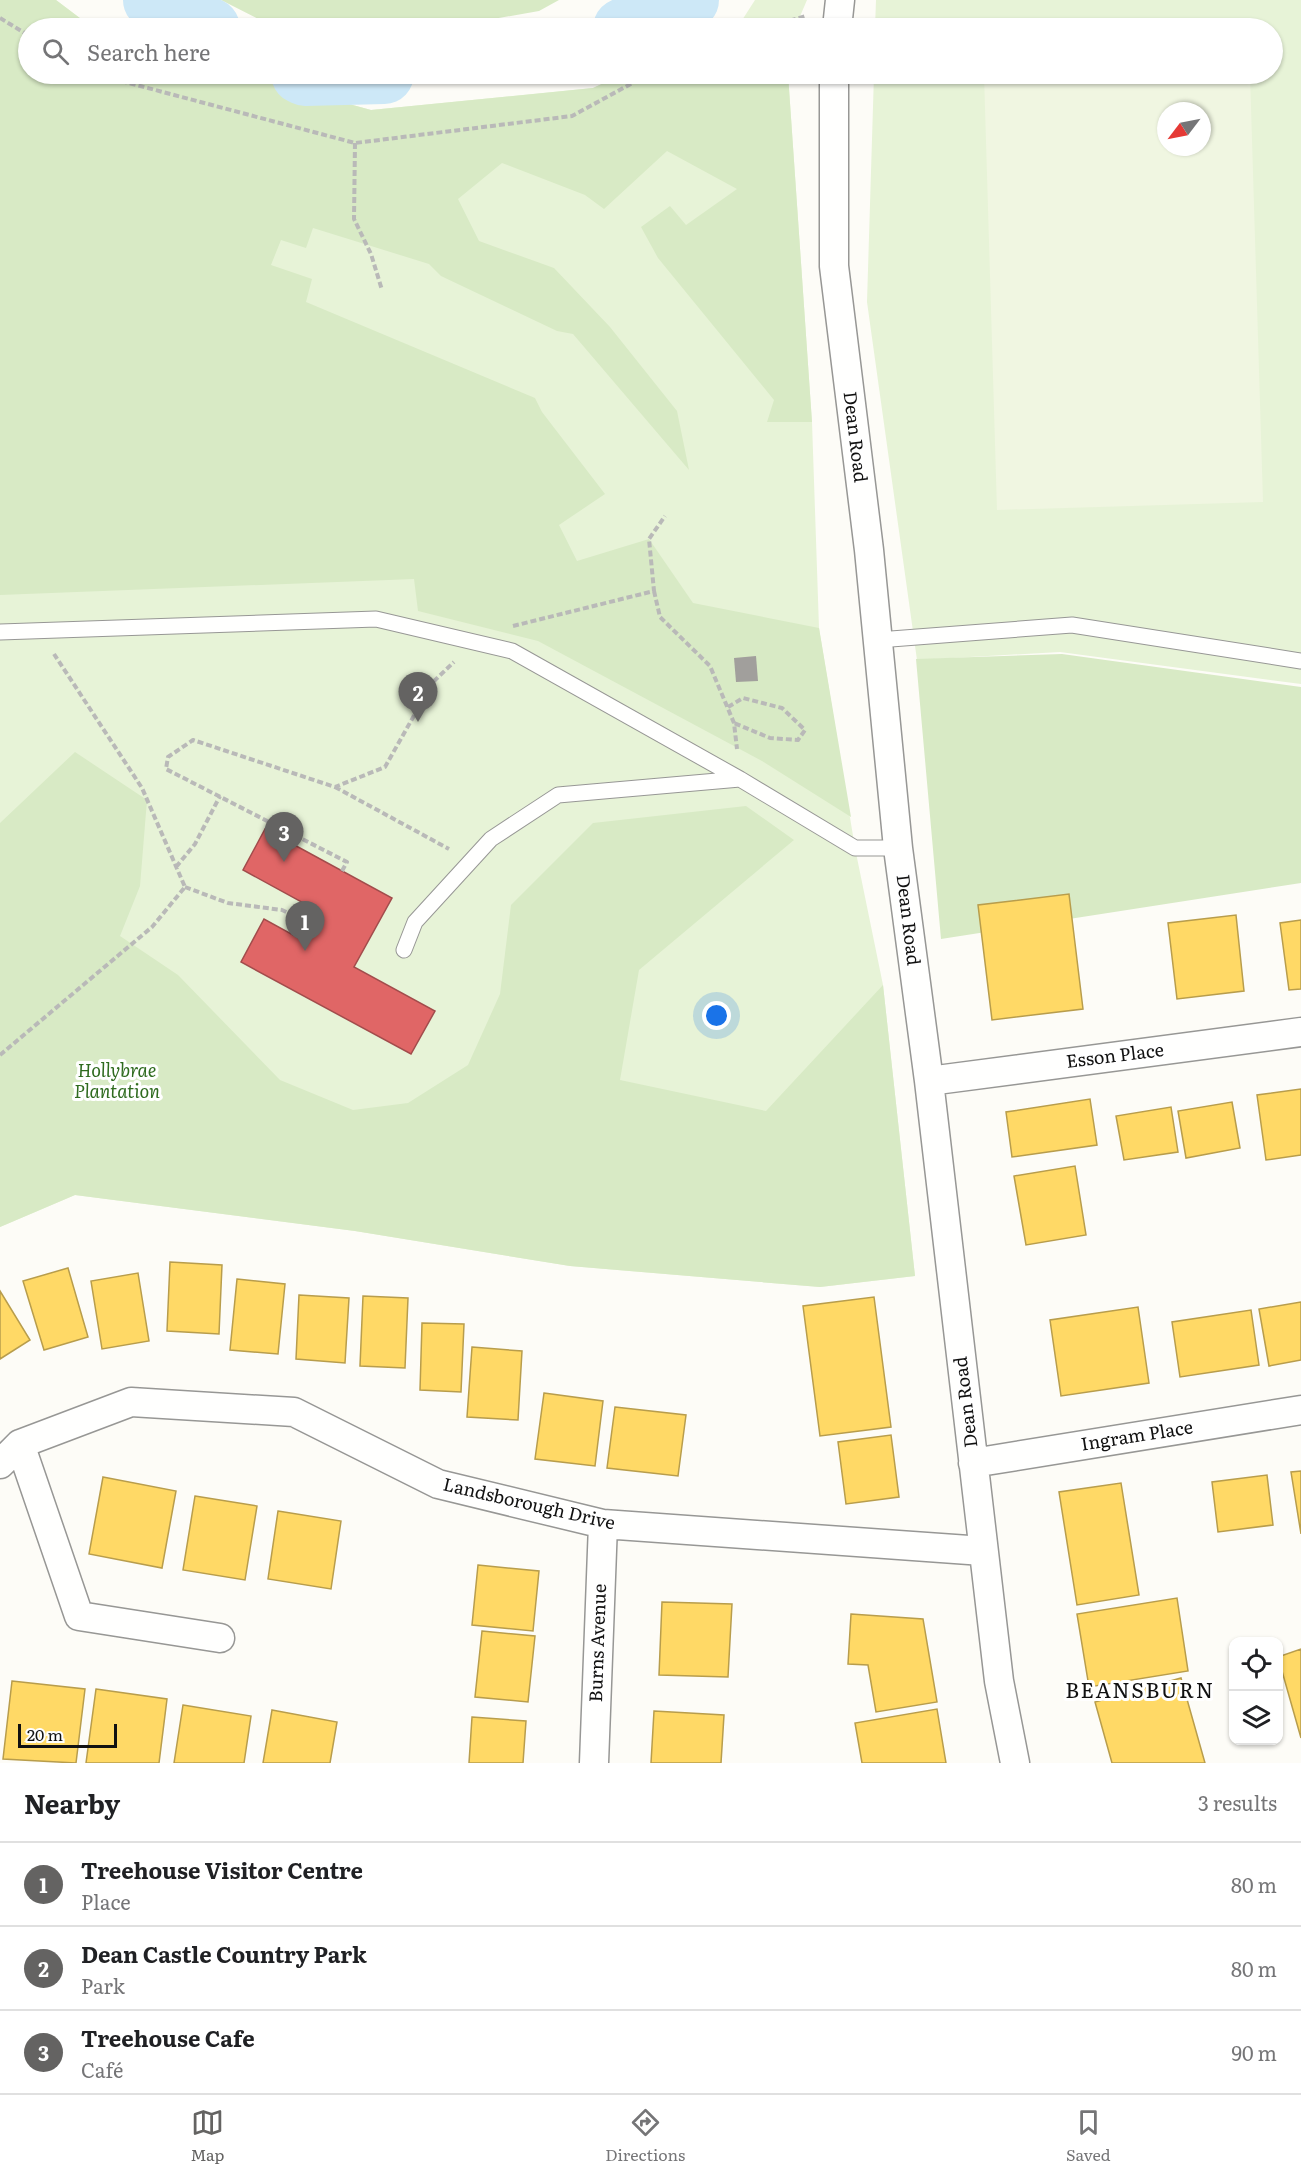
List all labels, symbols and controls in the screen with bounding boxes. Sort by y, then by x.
search box [18,18,1283,84]
icon: search [39,35,72,68]
text: Search here [87,35,210,68]
north arrow [1157,102,1211,156]
street label: Dean Road [837,390,875,484]
pin: 2 [398,672,438,722]
pin: 3 [264,812,304,862]
street label: Dean Road [890,873,928,967]
pin: 1 [286,902,324,951]
your location [702,1001,731,1030]
street label: Esson Place [1064,1035,1165,1074]
park label: Hollybrae Plantation [74,1056,160,1104]
street label: Dean Road [946,1355,984,1449]
street label: Ingram Place [1079,1412,1195,1457]
street label: Landsborough Drive [441,1470,618,1535]
street label: Burns Avenue [581,1583,612,1703]
map controls [1229,1637,1283,1745]
button: locate [1229,1637,1283,1691]
district label: BEANSBURN [1065,1673,1215,1704]
button: layers [1229,1691,1283,1745]
scale bar [18,1721,117,1748]
text: 20 m [27,1722,63,1746]
text: Nearby [24,1783,120,1822]
text: 3 results [1198,1787,1277,1817]
text: Treehouse Visitor Centre [81,1853,363,1886]
text: 1 [39,1869,48,1899]
text: 80 m [1231,1869,1277,1899]
text: Place [81,1886,131,1916]
text: Dean Castle Country Park [81,1937,367,1970]
text: 2 [38,1953,49,1983]
text: 80 m [1231,1953,1277,1983]
text: Park [81,1970,125,2000]
text: Treehouse Cafe [81,2021,255,2054]
text: 3 [38,2037,49,2067]
text: 90 m [1232,2037,1277,2067]
text: Café [81,2054,123,2084]
tab: Map [190,2106,224,2166]
tab: Directions [605,2106,685,2166]
tab: Saved [1066,2106,1111,2166]

